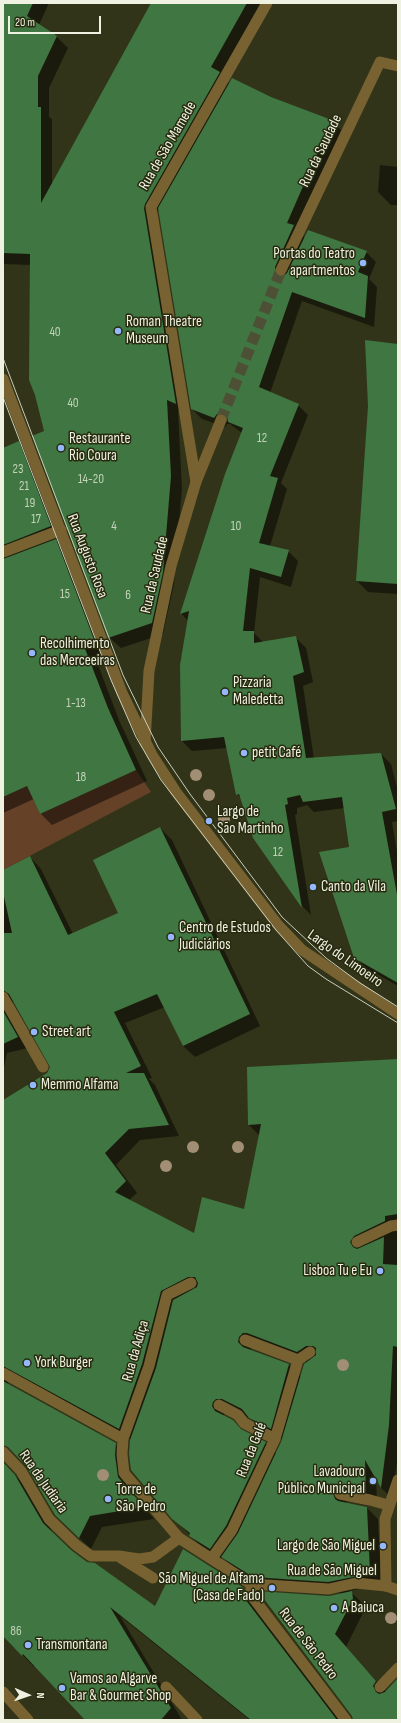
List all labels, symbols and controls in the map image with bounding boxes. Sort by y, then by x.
scale bar [10,8,103,34]
text: 20 m [15,15,35,30]
street label: Rua de São Mamede [135,98,201,194]
street label: Rua da Saudade [296,112,346,190]
place label: Portas do Teatro apartmentos [273,245,355,280]
marker: Portas do Teatro apartmentos [358,258,368,268]
place label: Roman Theatre Museum [126,313,202,348]
house number: 40 [49,325,61,341]
marker: Roman Theatre Museum [113,326,123,336]
house number: 40 [67,396,79,412]
place label: Restaurante Rio Coura [69,430,131,465]
house number: 12 [257,431,267,447]
marker: Restaurante Rio Coura [56,443,66,453]
house number: 23 [13,462,23,478]
house number: 14-20 [78,472,104,488]
house number: 21 [19,479,29,495]
house number: 19 [25,496,35,512]
street label: Rua Augusto Rosa [63,511,111,601]
house number: 17 [31,512,41,528]
house number: 4 [111,519,117,535]
house number: 10 [231,519,241,535]
street label: Rua da Saudade [137,535,173,615]
house number: 15 [60,587,70,603]
house number: 6 [125,588,131,604]
place label: Recolhimento das Merceeiras [40,635,115,670]
marker: Recolhimento das Merceeiras [27,648,37,658]
place label: Pizzaria Maledetta [233,674,284,709]
marker: Pizzaria Maledetta [220,687,230,697]
house number: 1-13 [66,696,86,712]
place label: petit Café [252,744,301,762]
marker: petit Café [239,748,249,758]
house number: 18 [76,770,86,786]
place label: Largo de São Martinho [217,803,283,838]
marker: Largo de São Martinho [204,816,214,826]
house number: 12 [273,845,283,861]
place label: Canto da Vila [321,878,386,896]
marker: Canto da Vila [308,882,318,892]
place label: Centro de Estudos Judiciários [179,919,271,954]
street label: Largo do Limoeiro [304,926,386,992]
marker: Centro de Estudos Judiciários [166,932,176,942]
place label: Street art [42,1023,91,1041]
marker: Street art [29,1027,39,1037]
place label: Memmo Alfama [41,1076,119,1094]
marker: Memmo Alfama [28,1080,38,1090]
place label: Lisboa Tu e Eu [303,1262,372,1280]
marker: Lisboa Tu e Eu [375,1266,385,1276]
street label: Rua da Adiça [119,1318,153,1384]
place label: York Burger [35,1354,92,1372]
marker: York Burger [22,1358,32,1368]
street label: Rua da Galé [233,1420,271,1480]
street label: Rua da Judiaria [15,1447,71,1517]
place label: Lavadouro Público Municipal [278,1463,365,1498]
marker: Lavadouro Público Municipal [368,1476,378,1486]
place label: Torre de São Pedro [116,1481,166,1516]
marker: Torre de São Pedro [103,1494,113,1504]
place label: Largo de São Miguel [277,1537,375,1555]
marker: Largo de São Miguel [378,1541,388,1551]
street label: Rua de São Miguel [287,1562,377,1580]
place label: São Miguel de Alfama (Casa de Fado) [159,1570,264,1605]
marker: São Miguel de Alfama (Casa de Fado) [267,1583,277,1593]
place label: A Baiuca [342,1599,384,1617]
marker: A Baiuca [329,1603,339,1613]
street label: Rua de São Pedro [275,1605,341,1683]
house number: 86 [10,1624,22,1640]
place label: Transmontana [36,1636,107,1654]
marker: Transmontana [23,1640,33,1650]
place label: Vamos ao Algarve Bar & Gourmet Shop [70,1670,171,1705]
north arrow [8,1675,48,1715]
marker: Vamos ao Algarve Bar & Gourmet Shop [57,1683,67,1693]
text: N [34,1692,47,1699]

